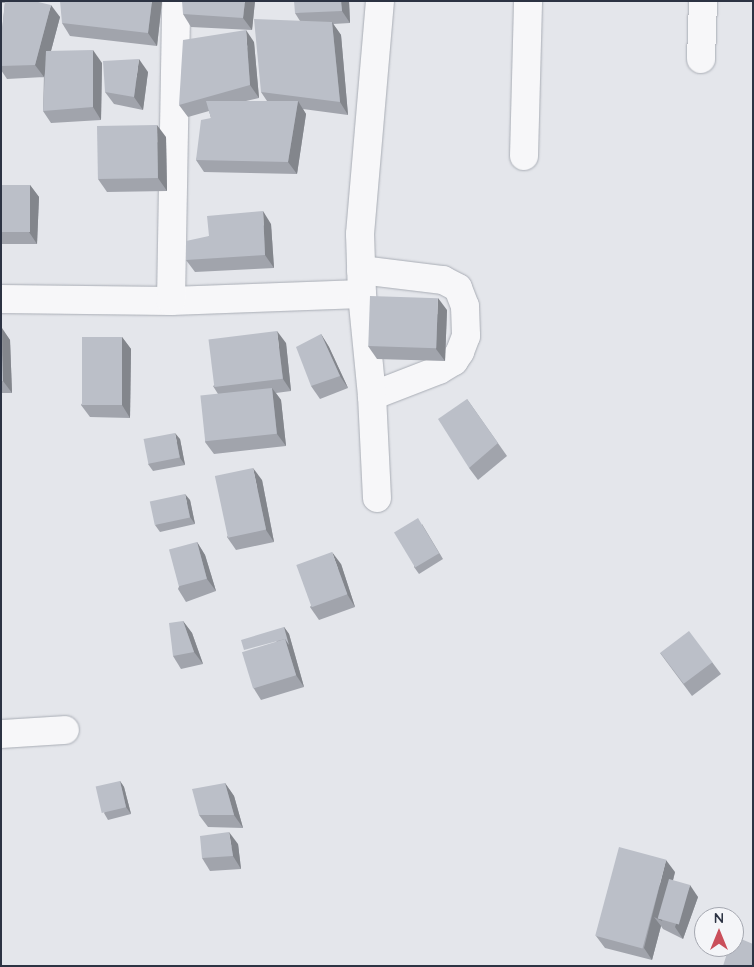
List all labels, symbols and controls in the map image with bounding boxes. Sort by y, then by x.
north arrow [694,907,744,957]
text: N [714,909,724,927]

